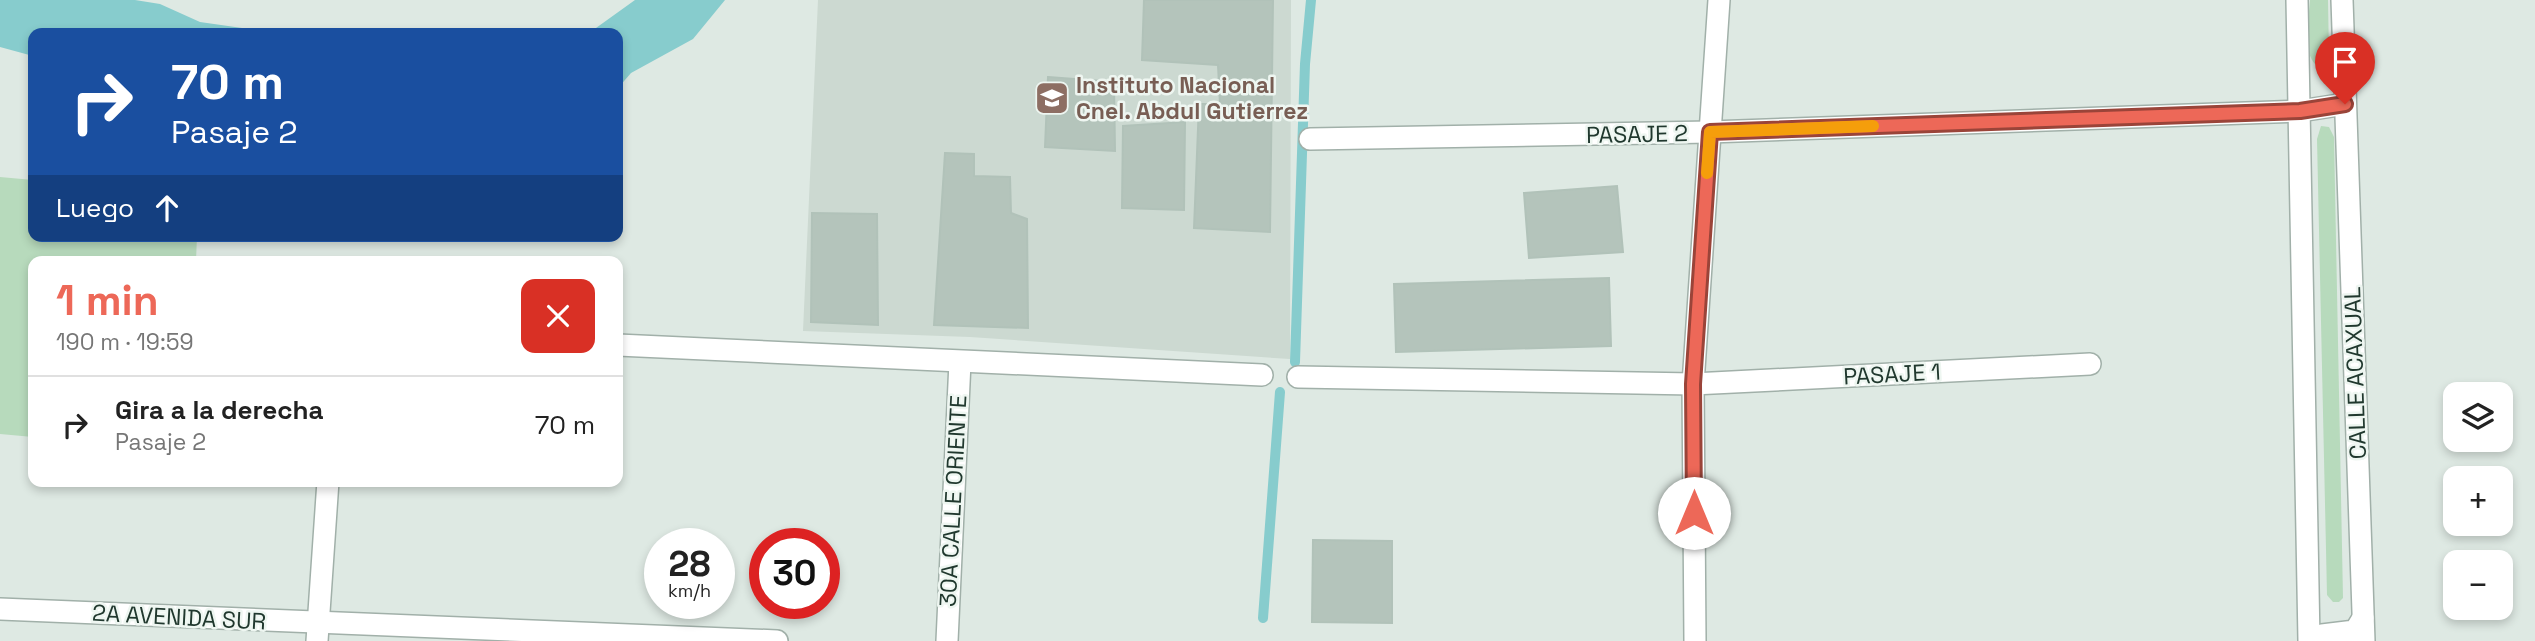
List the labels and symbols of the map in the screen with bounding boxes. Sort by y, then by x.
pin [2315,32,2375,104]
place label: Instituto Nacional Cnel. Abdul Gutierrez [1076,70,1308,126]
school or university icon: Instituto Nacional Cnel. Abdul Gutierrez [1033,79,1071,117]
street label: PASAJE 2 [1586,118,1688,150]
street label: CALLE ACAXUAL [2337,286,2373,460]
street label: PASAJE 1 [1842,356,1942,392]
street label: 30A CALLE ORIENTE [932,394,974,608]
position arrow [1657,476,1731,550]
speed limit sign: 30 [749,528,840,619]
street label: 2A AVENIDA SUR [91,597,267,637]

